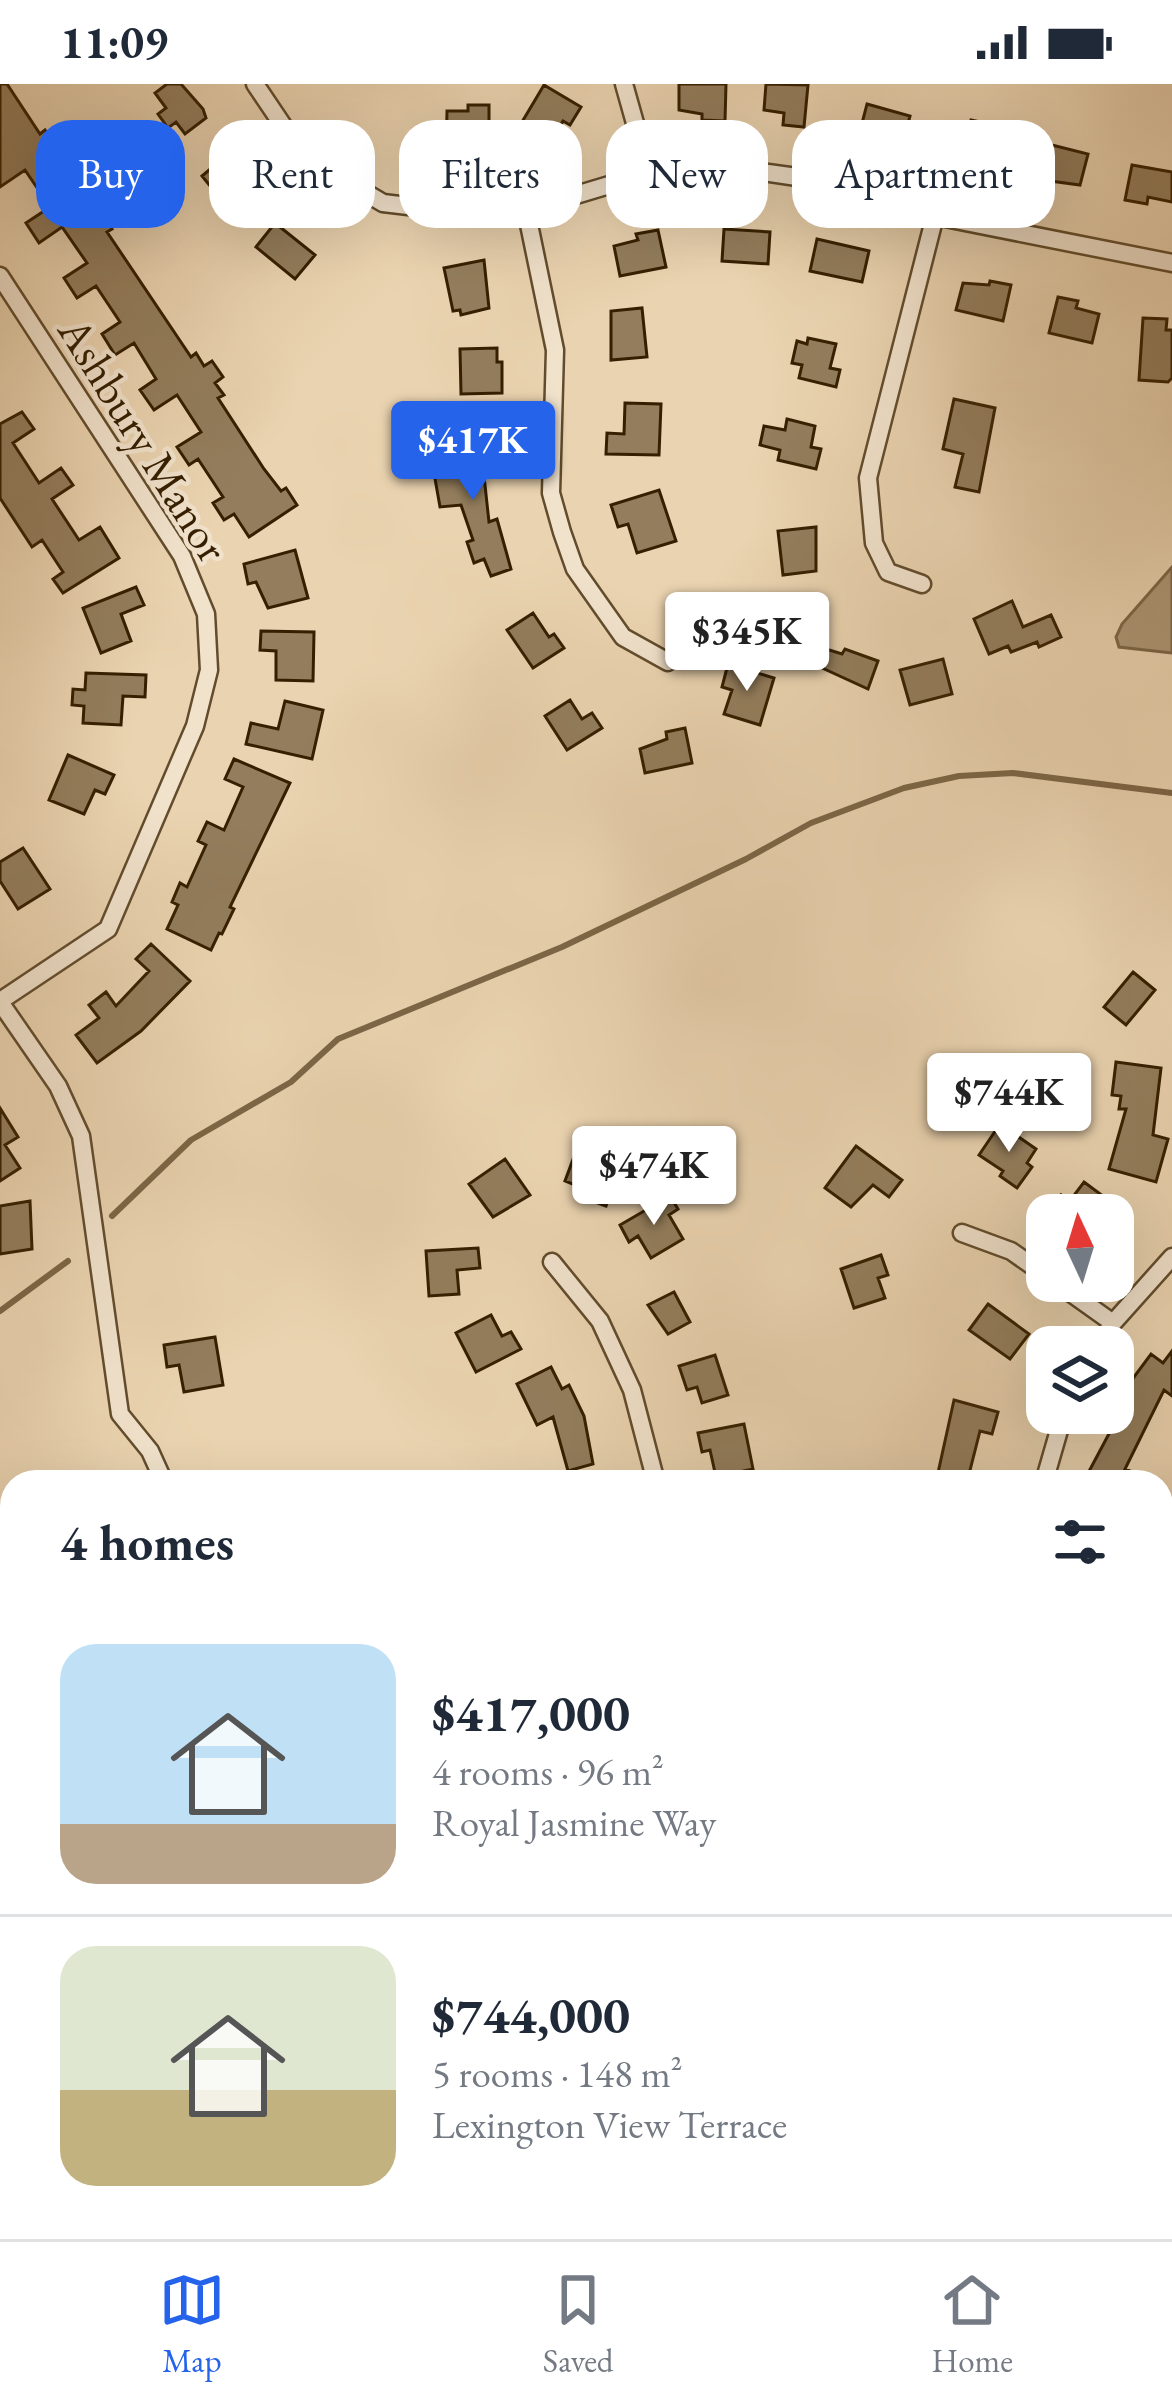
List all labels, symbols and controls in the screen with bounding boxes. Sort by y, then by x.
text: 11:09 [60,13,168,71]
chip: Buy [36,120,185,228]
chip: Rent [209,120,375,228]
chip: Filters [399,120,582,228]
chip: New [606,120,768,228]
chip: Apartment [792,120,1055,228]
street label: Ashbury Manor [45,305,242,572]
pin: $417K [389,401,557,503]
text: $417K [418,414,528,465]
pin: $345K [663,592,831,694]
text: $345K [692,605,802,656]
pin: $744K [925,1053,1093,1155]
text: $744K [954,1066,1064,1117]
pin: $474K [570,1126,738,1228]
text: $474K [599,1139,709,1190]
north arrow [1026,1194,1134,1302]
map controls [1026,1194,1134,1434]
button: layers [1026,1326,1134,1434]
text: 4 homes [60,1509,234,1575]
icon: filters [1047,1509,1113,1575]
text: $417,000 [432,1680,630,1746]
icon: home [156,1692,300,1836]
text: 4 rooms · 96 m² [432,1746,664,1797]
text: Royal Jasmine Way [432,1797,716,1848]
text: $744,000 [432,1982,630,2048]
icon: home [156,1994,300,2138]
text: 5 rooms · 148 m² [432,2048,683,2099]
text: Lexington View Terrace [432,2099,787,2150]
tab: Map [159,2267,225,2382]
tab: Saved [543,2267,614,2382]
tab: Home [931,2267,1013,2382]

